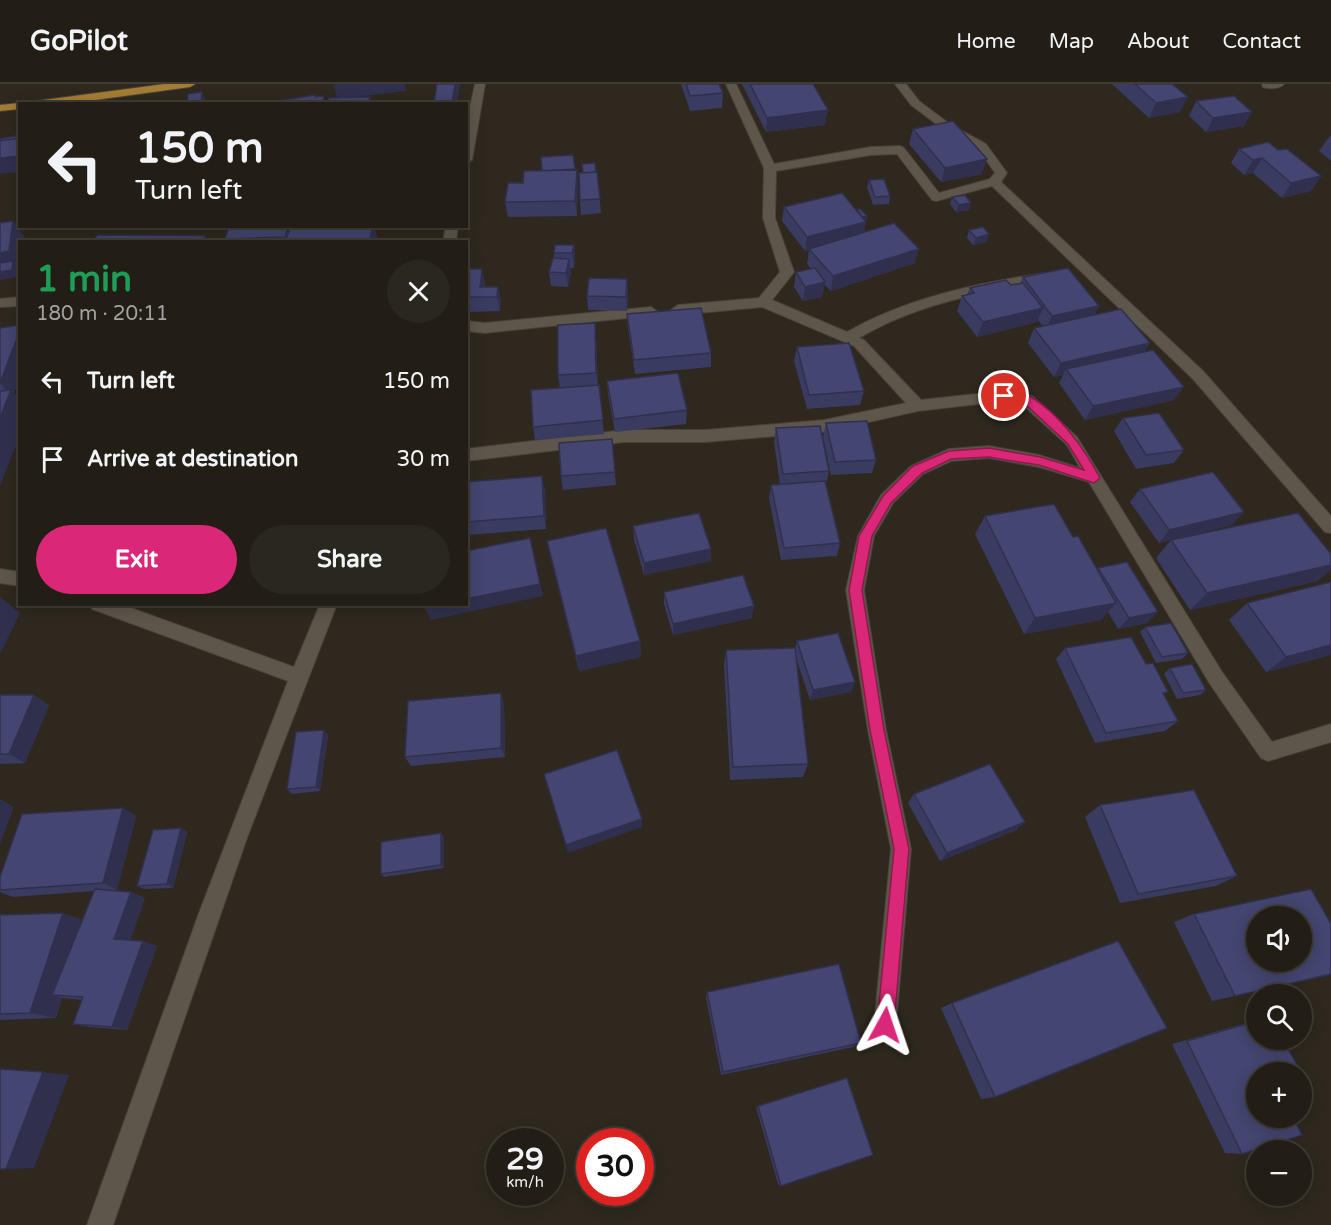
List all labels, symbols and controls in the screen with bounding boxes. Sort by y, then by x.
text: GoPilot [30,24,128,58]
text: Home [956,29,1016,54]
text: Map [1049,29,1094,54]
text: About [1127,29,1189,54]
text: Contact [1222,29,1301,54]
text: 150 m [135,123,264,174]
icon: left [36,126,114,204]
text: Turn left [135,174,242,207]
text: 1 min [36,258,132,301]
button: close [387,260,450,323]
text: 180 m · 20:11 [36,302,168,326]
icon: left [36,365,69,398]
text: Turn left [87,368,175,394]
text: 150 m [383,368,450,394]
pin [978,370,1029,421]
icon: arrive [987,379,1020,412]
icon: arrive [36,443,69,476]
text: Arrive at destination [87,446,298,472]
text: 30 m [396,446,450,472]
button: Exit [36,525,237,594]
button: Share [249,525,450,594]
map controls [1246,906,1312,1206]
button: sound [1246,906,1312,972]
button: search [1246,984,1312,1050]
position arrow [853,993,917,1057]
button: + [1246,1062,1312,1128]
speed limit sign: 30 [576,1128,654,1206]
button: − [1246,1140,1312,1206]
text: 29 [506,1141,544,1178]
text: km/h [506,1173,544,1191]

